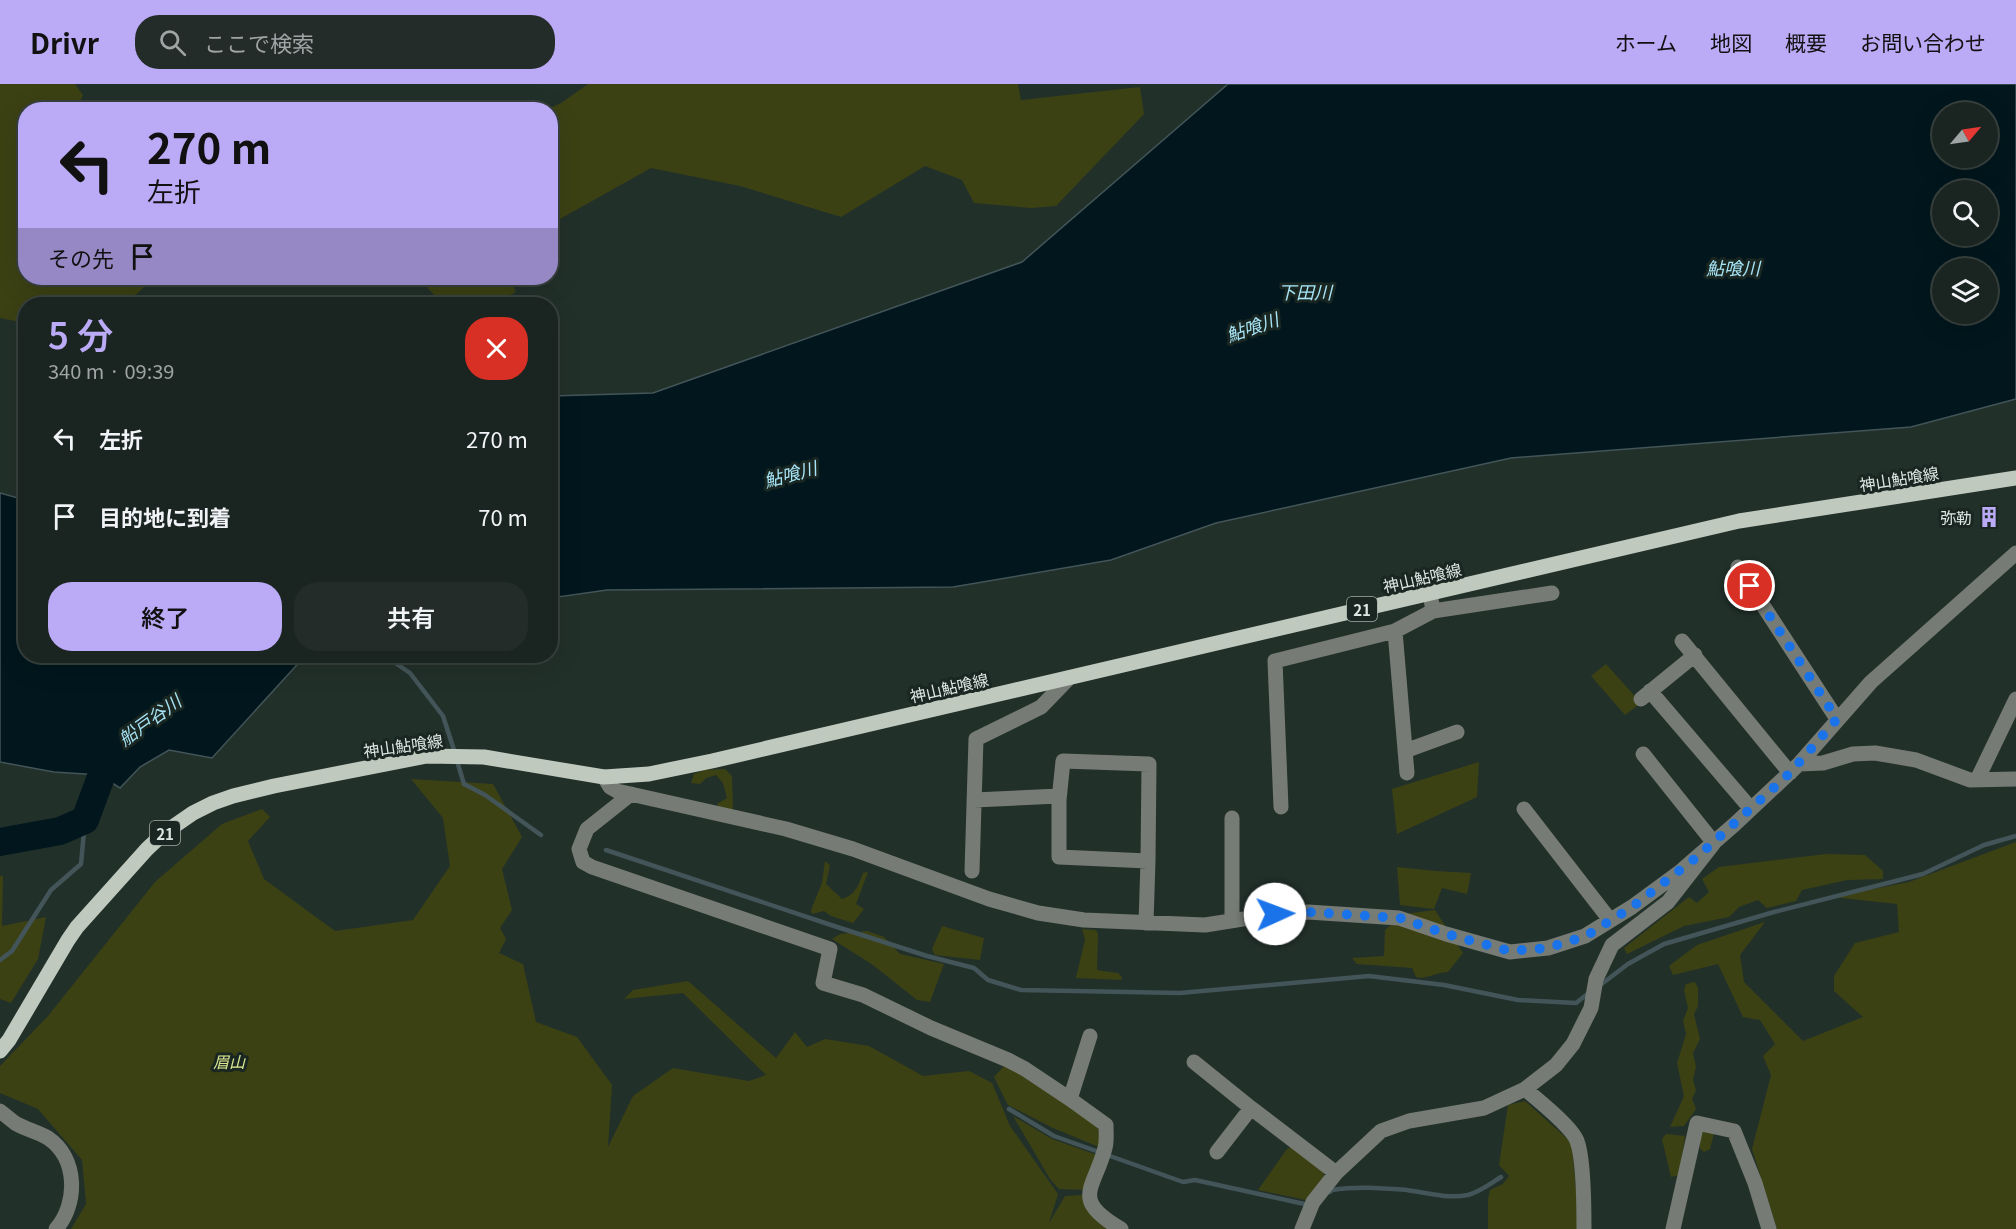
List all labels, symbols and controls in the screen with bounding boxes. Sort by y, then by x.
search box [135,15,555,69]
text: Drivr [30,22,99,62]
icon: search [156,26,189,59]
text: ここで検索 [204,26,314,58]
text: ホーム [1615,27,1677,57]
text: 地図 [1710,27,1752,57]
text: 概要 [1785,27,1827,57]
text: お問い合わせ [1860,27,1986,57]
north arrow [1932,102,1998,168]
map controls [1932,102,1998,324]
text: 270 m [147,115,271,176]
icon: left [48,126,126,204]
text: 左折 [147,171,201,210]
button: search [1932,180,1998,246]
icon: arrive [126,240,159,273]
text: その先 [48,241,114,273]
water label: 鮎喰川 [1706,254,1762,280]
button: layers [1932,258,1998,324]
water label: 下田川 [1278,278,1334,304]
water label: 鮎喰川 [1222,304,1284,347]
text: 5 分 [48,307,113,359]
button: close [465,317,528,380]
text: 340 m · 09:39 [48,356,174,385]
icon: left [48,422,81,455]
text: 左折 [99,422,143,454]
text: 270 m [466,422,528,454]
water label: 鮎喰川 [761,453,821,493]
street label: 神山鮎喰線 [1858,460,1940,496]
icon: arrive [48,500,81,533]
text: 目的地に到着 [99,500,231,532]
text: 70 m [478,500,528,532]
place label: 弥勒 [1940,505,1972,529]
building icon: 弥勒 [1977,505,2001,529]
street label: 神山鮎喰線 [1380,556,1464,598]
pin [1724,560,1775,611]
icon: arrive [1733,569,1766,602]
button: 終了 [48,582,282,651]
button: 共有 [294,582,528,651]
road number: 21 [1347,597,1377,621]
street label: 神山鮎喰線 [907,666,991,708]
water label: 船戸谷川 [112,686,187,751]
street label: 神山鮎喰線 [362,728,444,762]
road number: 21 [150,821,180,845]
position arrow [1243,882,1307,946]
park label: 眉山 [213,1049,246,1073]

